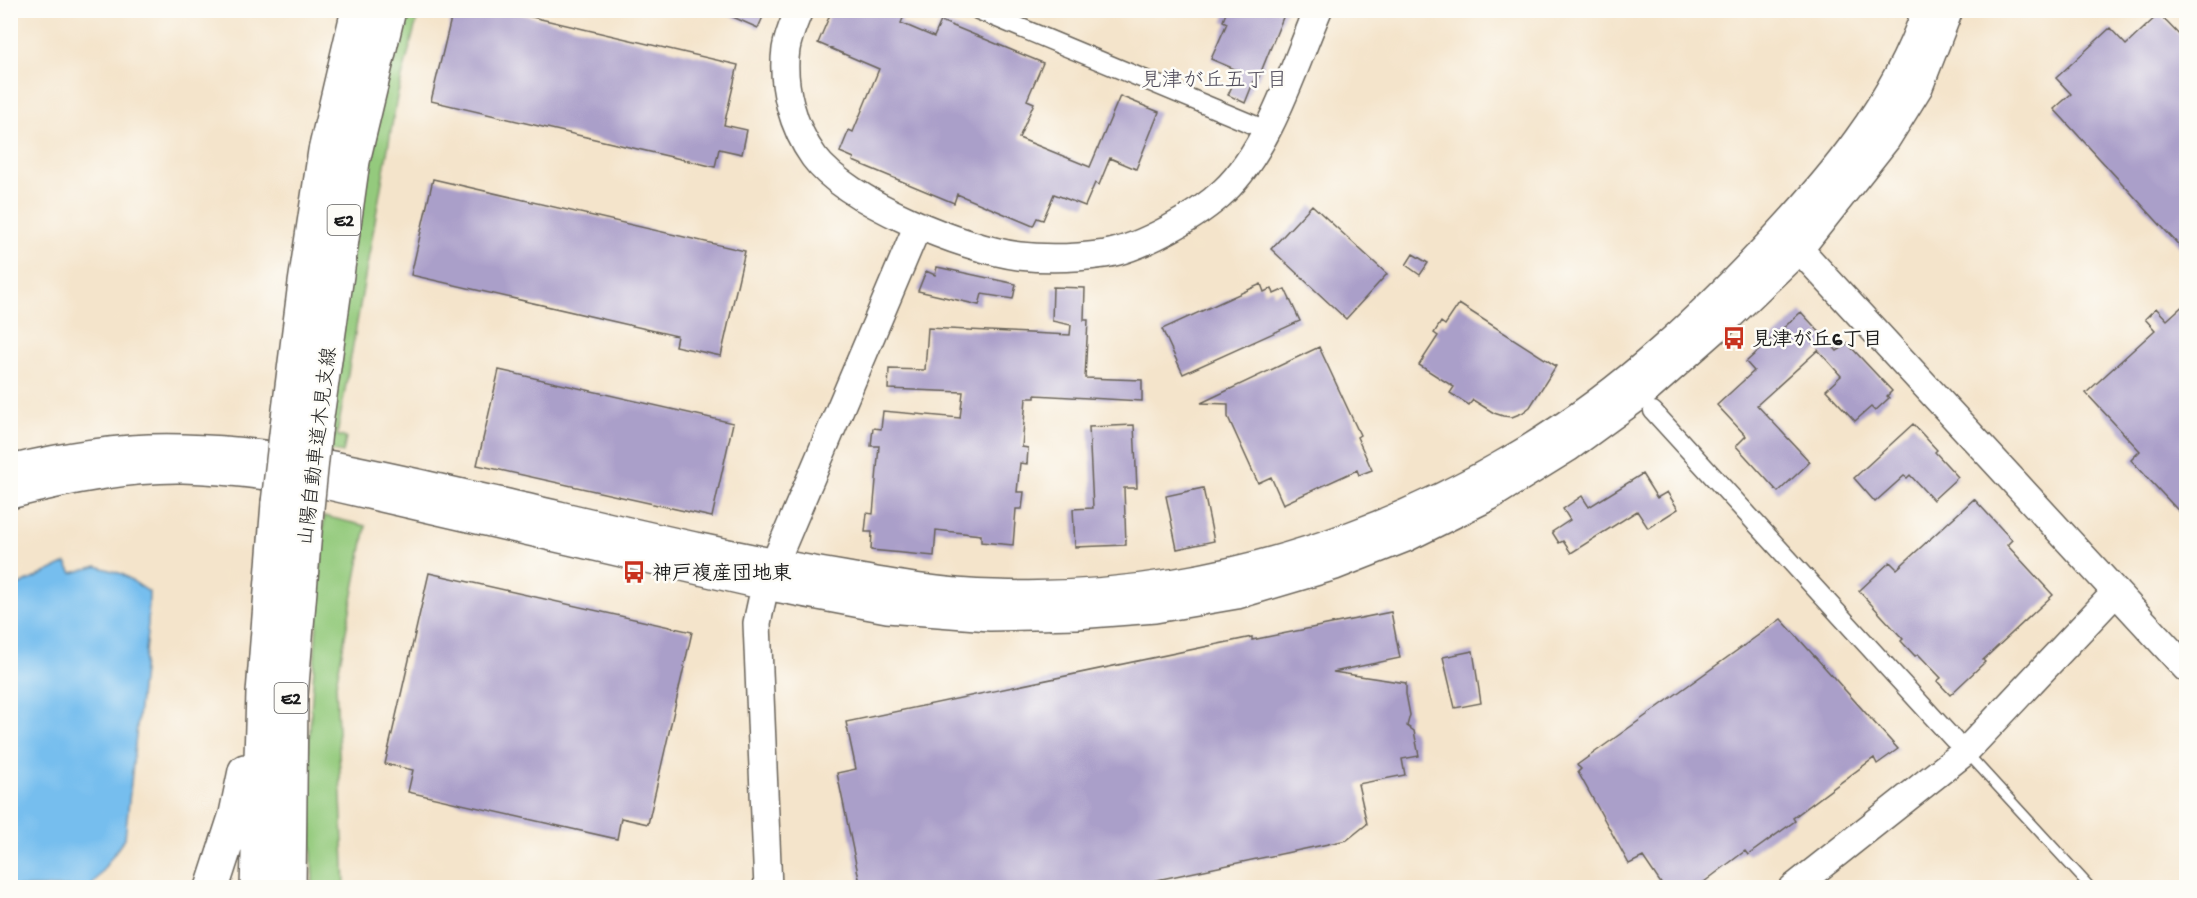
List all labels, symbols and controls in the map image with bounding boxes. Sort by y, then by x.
district label: 見津が丘五丁目 [1141,69,1288,95]
road number: E2 [328,205,360,235]
bus stop icon: 見津が丘6丁目 [1721,325,1747,351]
place label: 見津が丘6丁目 [1752,329,1882,353]
street label: 山陽自動車道木見支線 [294,346,343,547]
bus stop icon: 神戸複産団地東 [621,559,647,585]
place label: 神戸複産団地東 [652,562,792,587]
road number: E2 [274,683,308,713]

